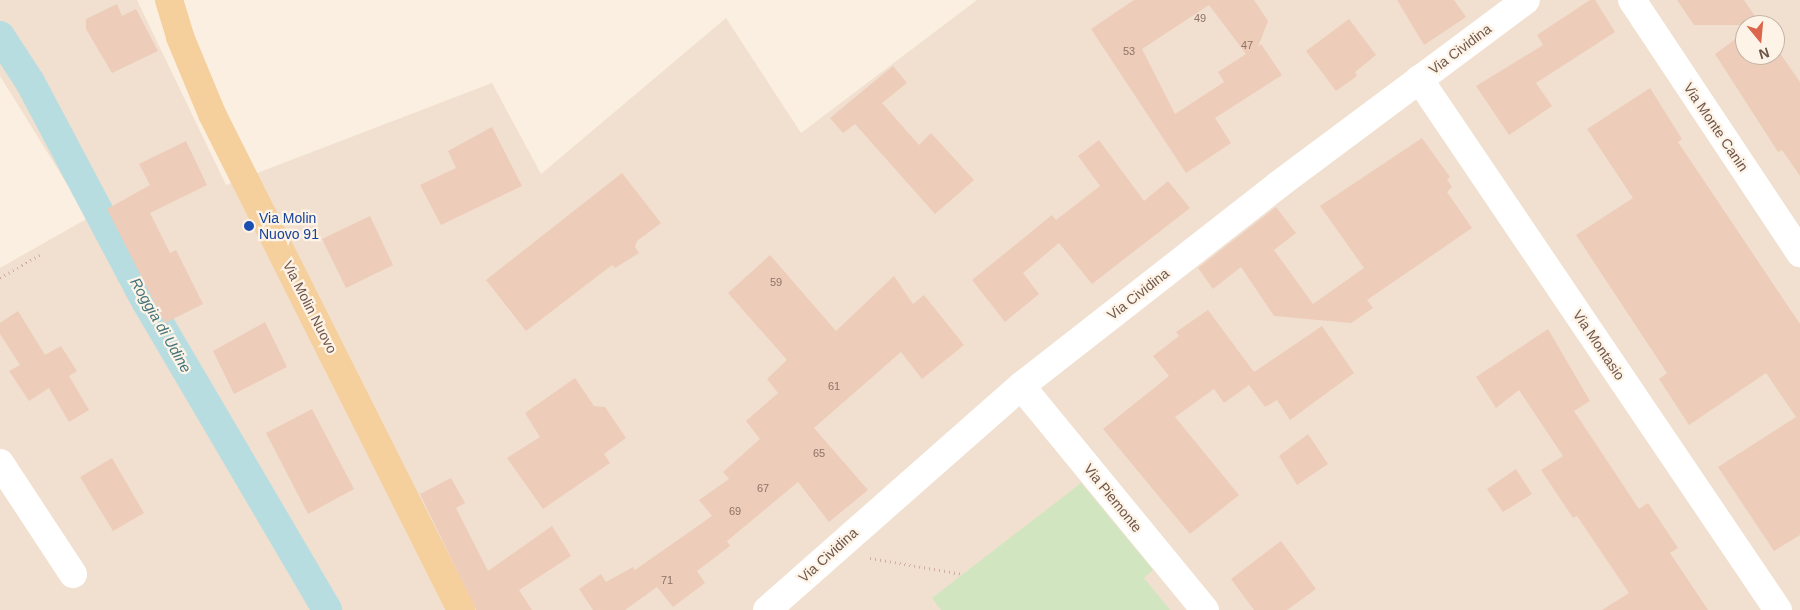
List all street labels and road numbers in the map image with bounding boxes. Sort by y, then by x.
street label: Via Cividina [1426,20,1494,78]
street label: Via Monte Canin [1680,80,1752,174]
street label: Via Molin Nuovo [279,258,341,356]
street label: Via Cividina [1104,265,1172,323]
street label: Via Montasio [1569,307,1629,383]
street label: Via Piemonte [1080,460,1146,536]
street label: Via Cividina [795,524,861,586]

